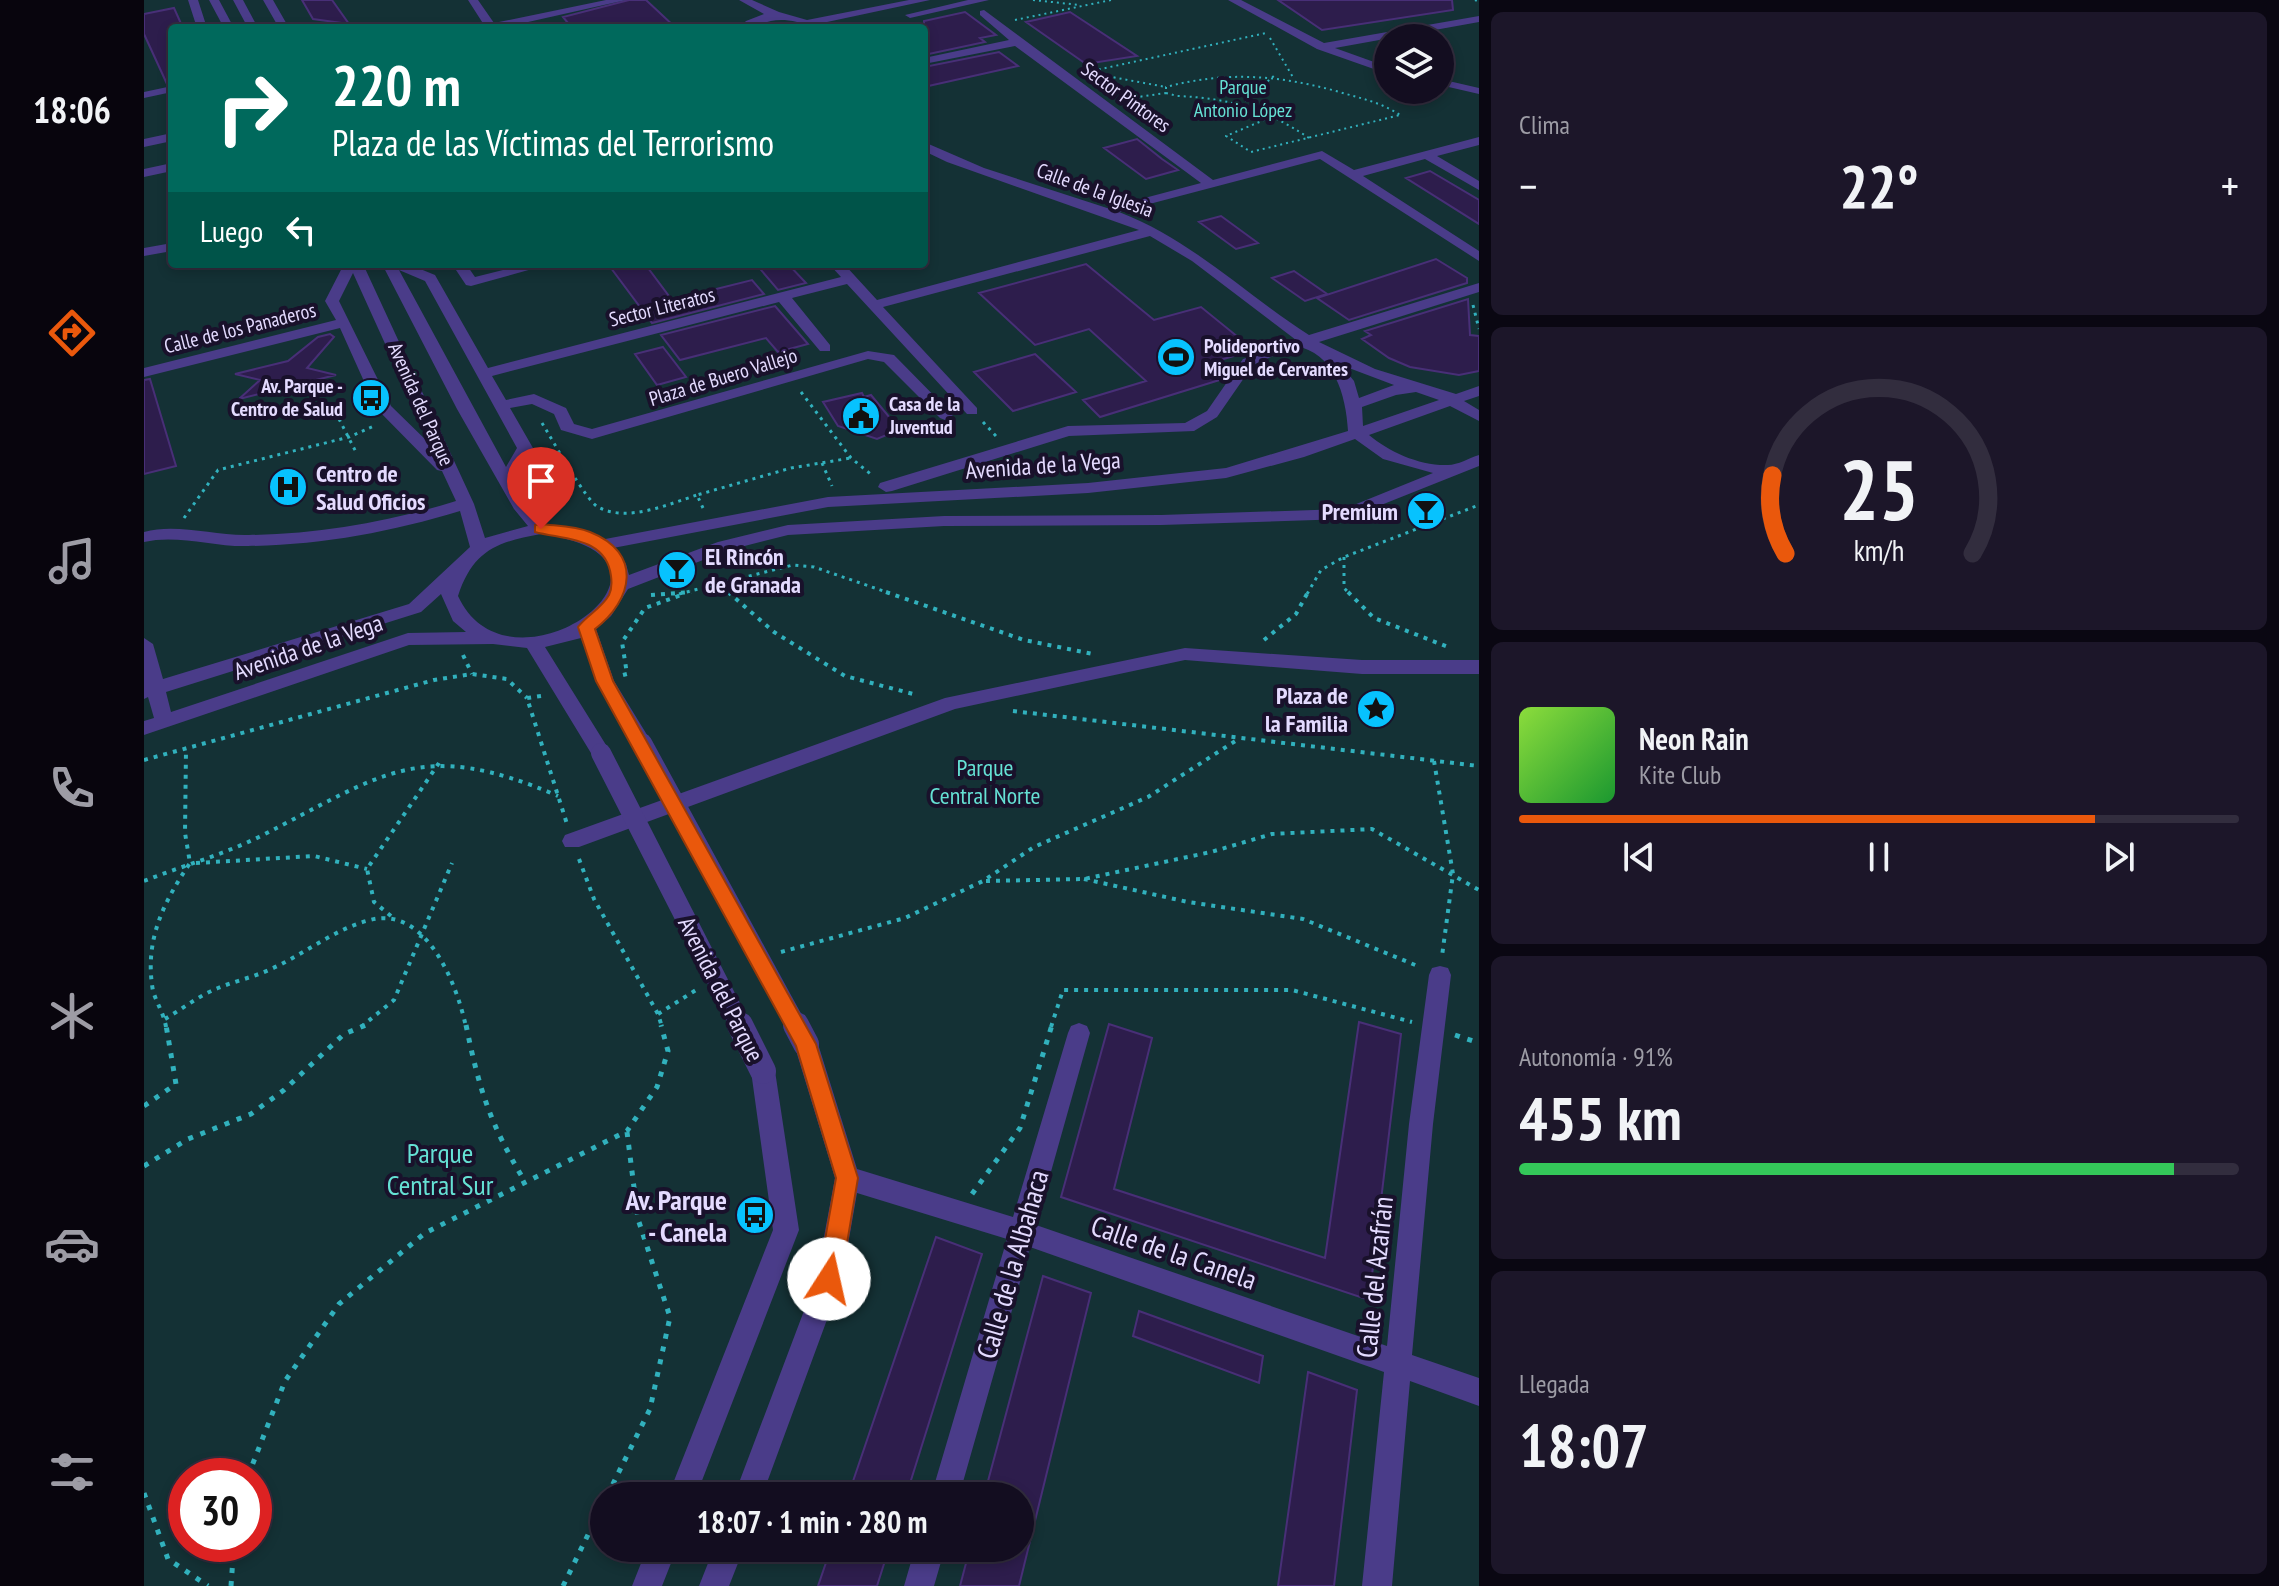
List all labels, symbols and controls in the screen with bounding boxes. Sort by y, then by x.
map controls [1374,24,1454,104]
button: layers [1374,24,1454,104]
text: 220 m [332,49,461,121]
icon: right [200,56,304,160]
street label: Sector Pintores [1076,56,1176,138]
park label: Parque Antonio López [1194,74,1292,123]
text: 18:06 [33,86,111,133]
text: Clima [1519,108,1570,141]
text: Plaza de las Víctimas del Terrorismo [332,119,774,166]
text: 22° [1839,147,1919,225]
street label: Calle de la Iglesia [1033,157,1157,223]
text: − [1519,157,1537,214]
text: + [2221,157,2239,214]
icon: left [279,208,323,252]
text: Luego [200,211,263,250]
street label: Sector Literatos [606,281,718,333]
street label: Calle de los Panaderos [162,297,319,359]
icon: directions [44,305,100,361]
place label: Polideportivo Miguel de Cervantes [1204,333,1348,382]
sports icon: Polideportivo Miguel de Cervantes [1155,336,1197,378]
street label: Avenida del Parque [382,338,460,470]
street label: Plaza de Buero Vallejo [646,342,800,412]
place label: Av. Parque - Centro de Salud [231,373,343,422]
bus stop icon: Av. Parque - Centro de Salud [350,377,392,419]
place label: Casa de la Juventud [888,391,960,440]
public building icon: Casa de la Juventud [840,395,882,437]
text: 25 [1839,435,1919,543]
street label: Avenida de la Vega [964,444,1122,486]
pin [507,447,575,529]
place label: Centro de Salud Oficios [316,458,426,517]
icon: arrive [519,459,563,503]
hospital icon: Centro de Salud Oficios [267,466,309,508]
bar icon: Premium [1405,490,1447,532]
place label: Premium [1322,496,1398,527]
text: km/h [1854,532,1904,569]
icon: music [44,533,100,589]
place label: El Rincón de Granada [705,541,801,600]
bar icon: El Rincón de Granada [656,549,698,591]
street label: Avenida de la Vega [229,607,387,687]
place label: Plaza de la Familia [1265,680,1348,739]
place icon: Plaza de la Familia [1355,688,1397,730]
text: Neon Rain [1639,719,1749,758]
park label: Parque Central Norte [930,752,1040,811]
text: Kite Club [1639,758,1721,791]
icon: phone [44,760,100,816]
icon: previous [1617,835,1661,879]
icon: pause [1857,835,1901,879]
icon: next [2097,835,2141,879]
street label: Avenida del Parque [671,911,771,1067]
icon: climate [44,988,100,1044]
text: Autonomía · 91% [1519,1040,1673,1073]
text: 455 km [1519,1079,1682,1157]
park label: Parque Central Sur [387,1134,494,1203]
street label: Calle de la Albahaca [967,1165,1057,1363]
place label: Av. Parque - Canela [624,1181,727,1250]
bus stop icon: Av. Parque - Canela [734,1194,776,1236]
street label: Calle del Azafrán [1347,1194,1401,1360]
street label: Calle de la Canela [1086,1206,1262,1298]
icon: car [44,1216,100,1272]
position arrow [787,1237,871,1321]
text: Llegada [1519,1367,1590,1400]
text: 18:07 [1519,1406,1649,1484]
icon: filters [44,1444,100,1500]
speed limit sign: 30 [168,1458,272,1562]
text: 18:07 · 1 min · 280 m [697,1502,927,1541]

